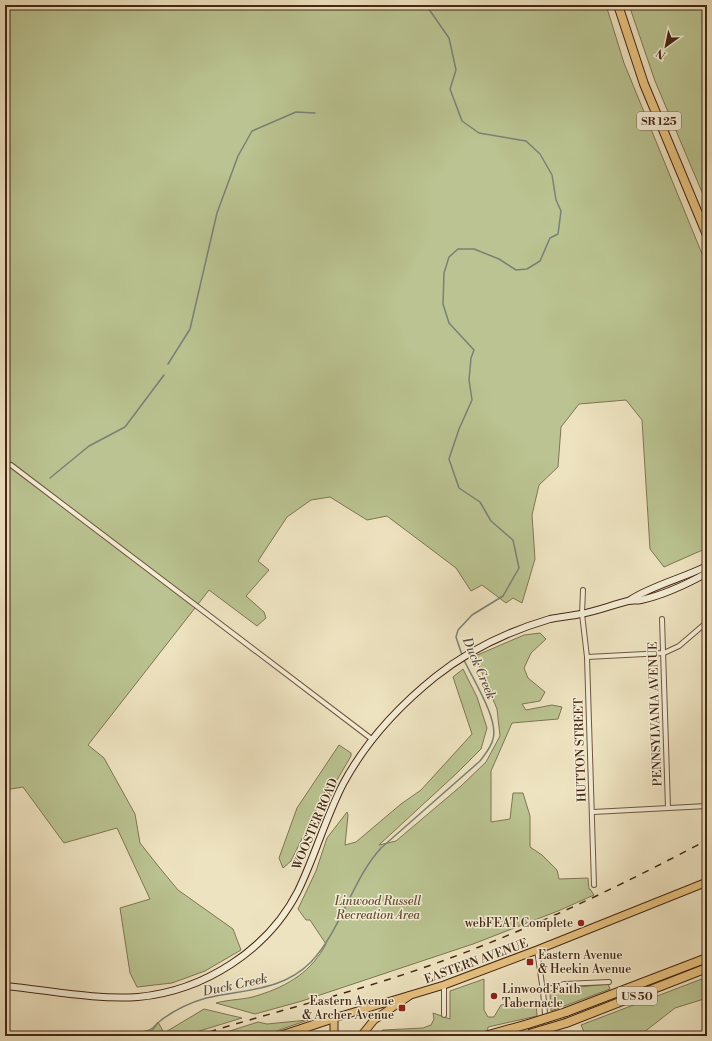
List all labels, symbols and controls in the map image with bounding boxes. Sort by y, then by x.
north arrow [646,26,686,66]
text: N [653,45,669,62]
road number: SR 125 [637,112,681,130]
water label: Duck Creek [458,634,499,702]
street label: PENNSYLVANIA AVENUE [645,641,666,787]
street label: HUTTON STREET [571,697,590,802]
street label: WOOSTER ROAD [289,776,341,873]
park label: Linwood Russell Recreation Area [334,894,421,923]
place label: webFEAT Complete [464,916,573,931]
marker: webFEAT Complete [576,918,586,928]
street label: EASTERN AVENUE [422,936,530,987]
place label: Eastern Avenue & Heekin Avenue [538,948,631,977]
marker: Eastern Avenue & Heekin Avenue [525,957,535,967]
water label: Duck Creek [200,970,269,1000]
place label: Linwood Faith Tabernacle [502,982,581,1011]
road number: US 50 [617,987,657,1005]
marker: Linwood Faith Tabernacle [489,991,499,1001]
place label: Eastern Avenue & Archer Avenue [302,994,394,1023]
marker: Eastern Avenue & Archer Avenue [397,1003,407,1013]

